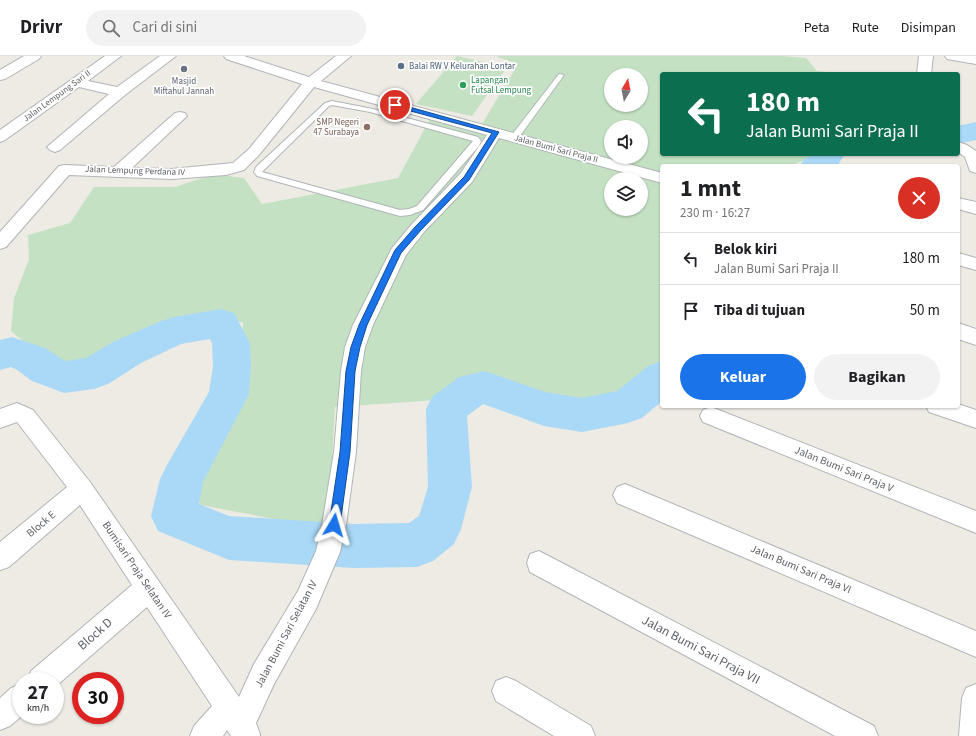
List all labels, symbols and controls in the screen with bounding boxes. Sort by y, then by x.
search box [86,10,366,46]
text: Drivr [20,14,62,41]
icon: search [100,17,122,39]
text: Cari di sini [132,17,197,38]
text: Peta [804,18,830,38]
text: Rute [852,18,879,38]
text: Disimpan [901,18,956,38]
place label: Balai RW V Kelurahan Lontar [409,60,516,73]
marker: Balai RW V Kelurahan Lontar [396,61,406,71]
marker: Masjid Miftahul Jannah [179,64,189,74]
street label: Jalan Lempung Sari II [20,67,94,125]
north arrow [604,68,648,112]
map controls [604,68,648,216]
place label: Lapangan Futsal Lempung [471,74,532,97]
place label: Masjid Miftahul Jannah [154,75,214,98]
marker: Lapangan Futsal Lempung [458,80,468,90]
text: 180 m [746,82,820,122]
pin [378,88,412,122]
icon: left [680,88,732,140]
icon: arrive [384,94,406,116]
place label: SMP Negeri 47 Surabaya [313,116,359,139]
text: Jalan Bumi Sari Praja II [746,119,919,144]
button: sound [604,120,648,164]
marker: SMP Negeri 47 Surabaya [362,122,372,132]
street label: Jalan Bumi Sari Praja II [513,132,599,166]
street label: Jalan Lempung Perdana IV [85,163,186,179]
text: 1 mnt [680,171,741,206]
button: layers [604,172,648,216]
button: close [898,177,940,219]
text: 230 m · 16:27 [680,204,750,222]
text: Belok kiri [714,239,777,260]
icon: left [680,248,702,270]
text: 180 m [902,248,940,269]
text: Jalan Bumi Sari Praja II [714,260,839,278]
icon: arrive [680,300,702,322]
text: Tiba di tujuan [714,300,805,321]
text: 50 m [910,300,940,321]
button: Keluar [680,354,806,400]
button: Bagikan [814,354,940,400]
street label: Jalan Bumi Sari Praja V [792,442,896,496]
position arrow [313,504,355,546]
street label: Block E [23,507,59,541]
street label: Bumisari Praja Selatan IV [99,518,175,622]
street label: Jalan Bumi Sari Praja VI [748,541,854,597]
street label: Jalan Bumi Sari Selatan IV [251,578,321,690]
street label: Jalan Bumi Sari Praja VII [639,611,763,689]
street label: Block D [74,614,116,654]
speed limit sign: 30 [72,672,124,724]
text: 27 [27,679,49,707]
text: km/h [27,701,49,715]

